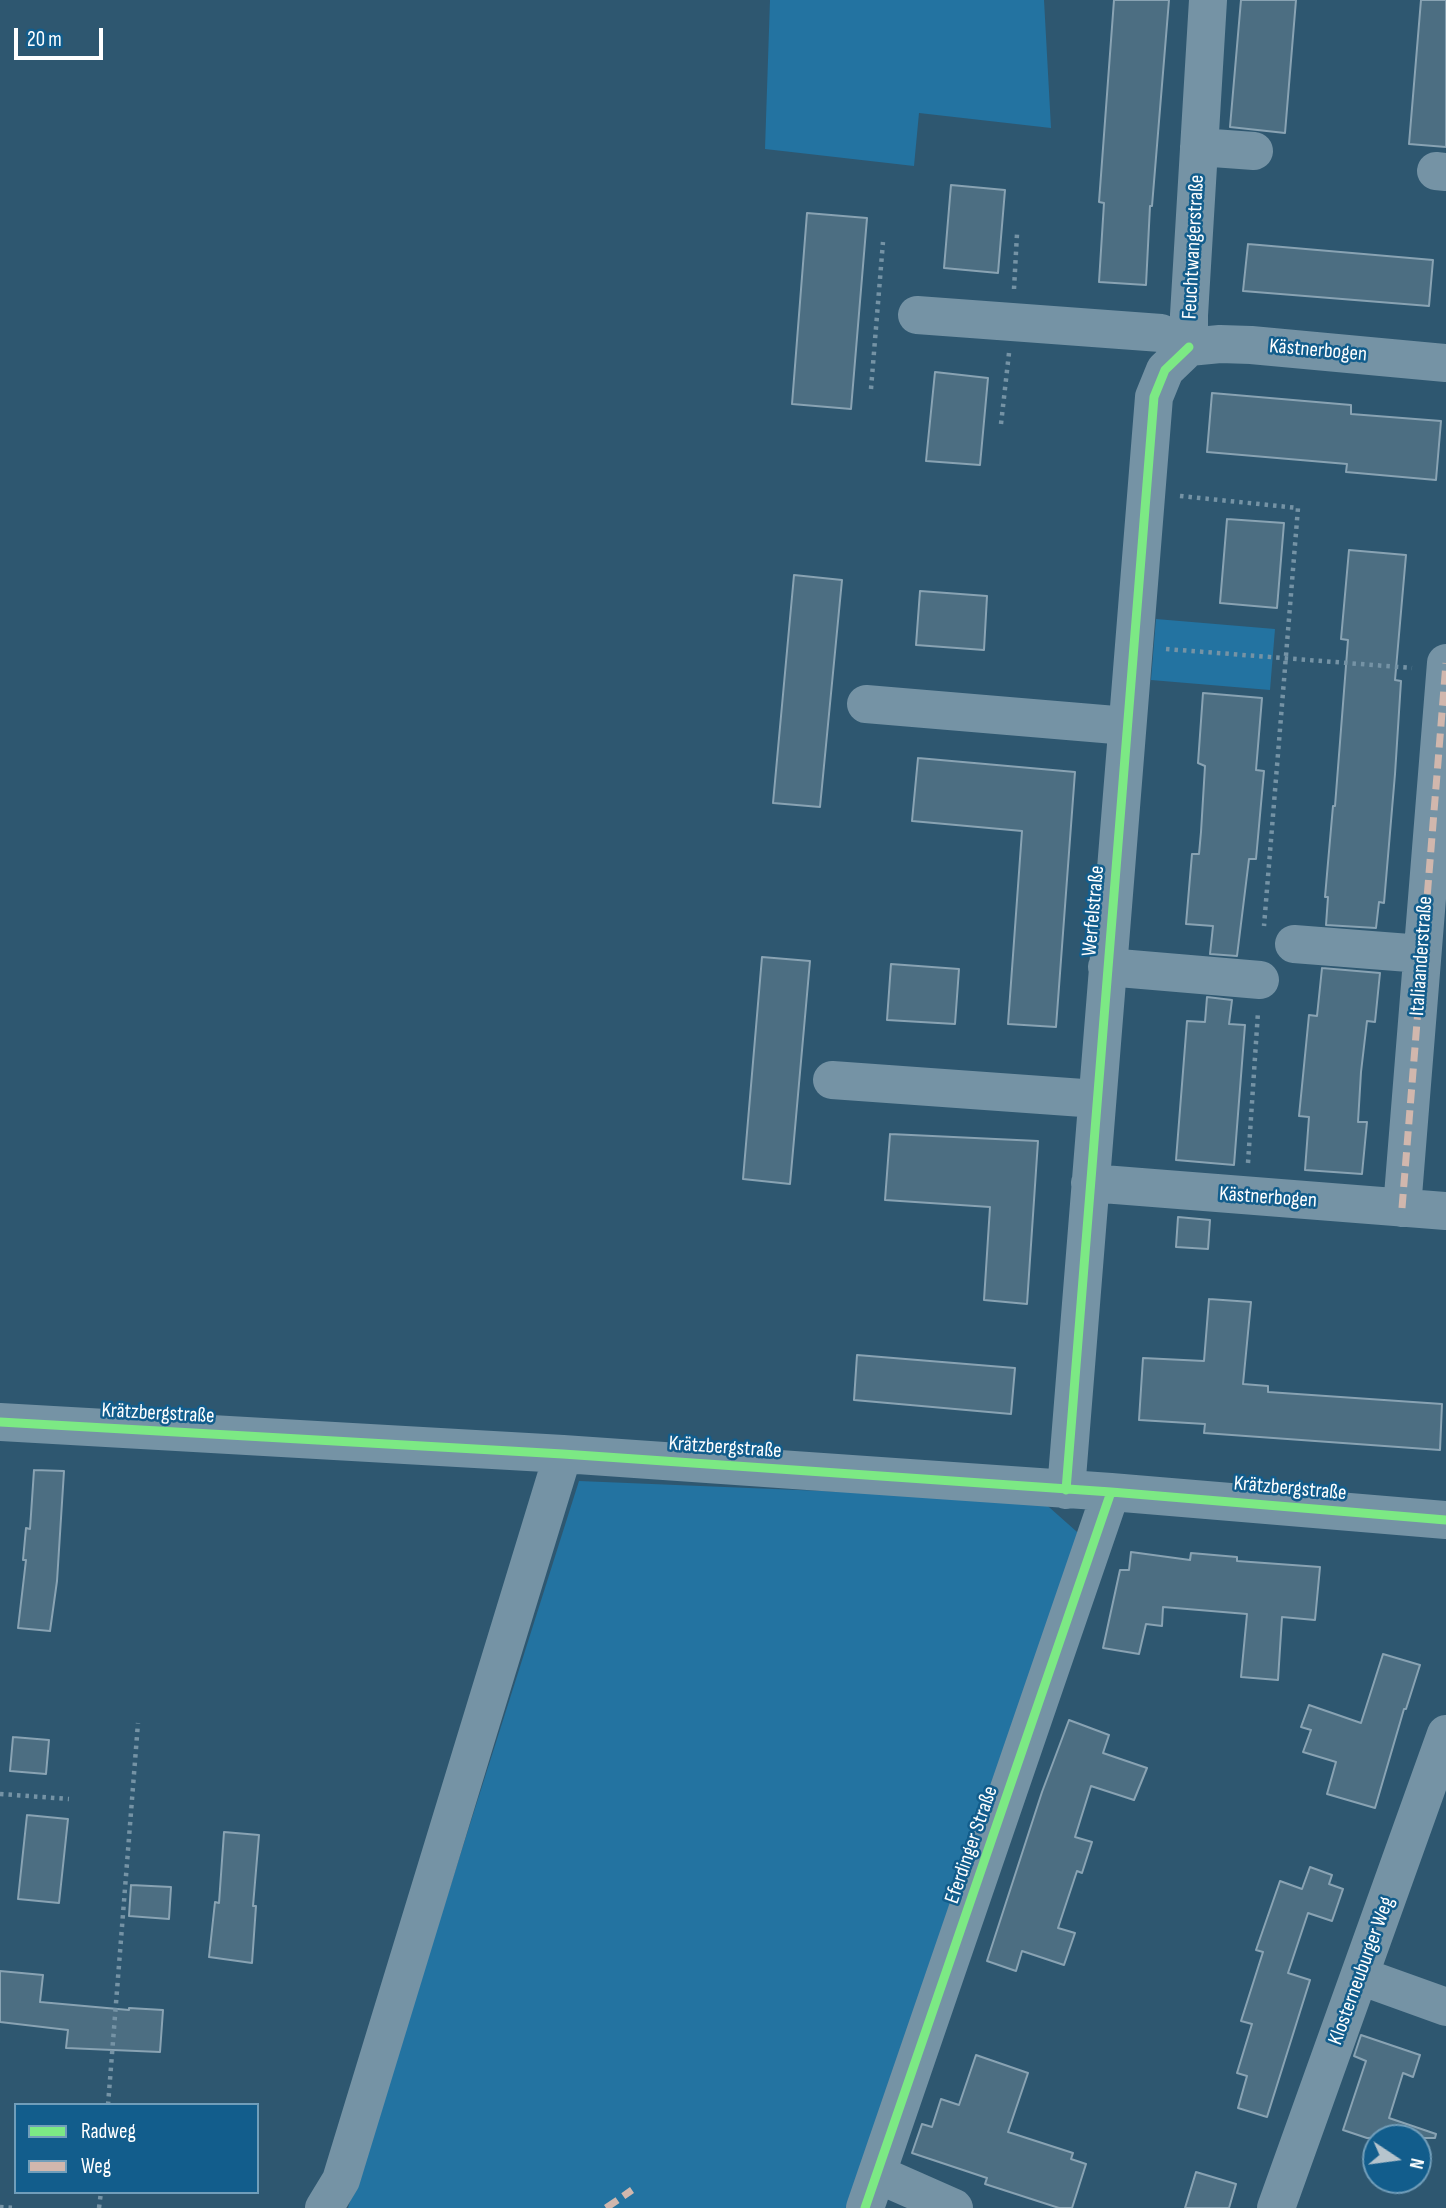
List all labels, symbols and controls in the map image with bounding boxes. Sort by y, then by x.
scale bar [18,14,107,58]
text: 20 m [27,27,62,52]
street label: Feuchtwangerstraße [1178,174,1210,320]
street label: Kästnerbogen [1268,334,1368,368]
street label: Werfelstraße [1077,865,1111,957]
street label: Italiaanderstraße [1405,895,1439,1017]
street label: Kästnerbogen [1218,1182,1318,1214]
street label: Krätzbergstraße [101,1398,215,1430]
street label: Krätzbergstraße [668,1431,782,1465]
street label: Krätzbergstraße [1233,1472,1347,1506]
street label: Eferdinger Straße [940,1783,1004,1907]
street label: Klosterneuburger Weg [1324,1893,1400,2049]
legend [14,2103,259,2194]
text: Radweg [81,2119,136,2144]
north arrow [1362,2124,1432,2194]
text: Weg [81,2154,111,2179]
text: N [1404,2156,1428,2171]

